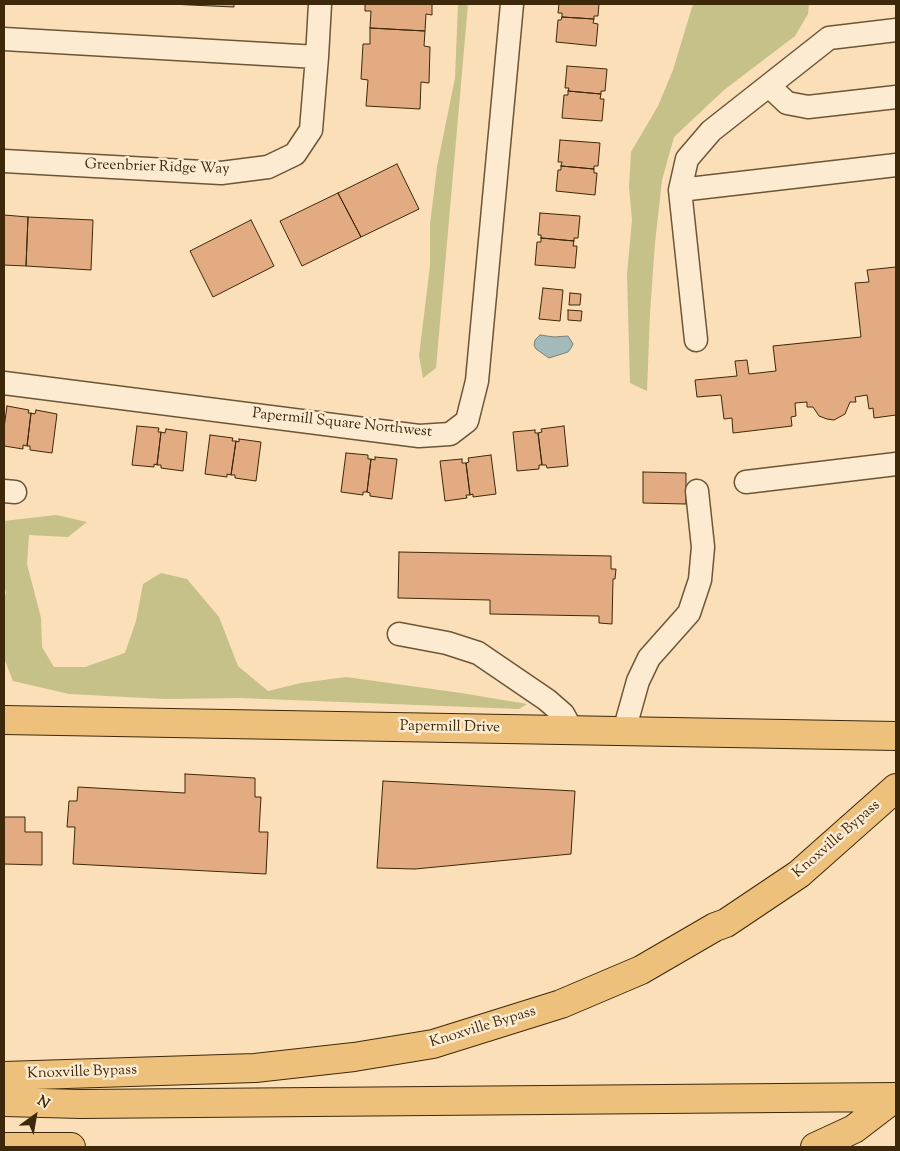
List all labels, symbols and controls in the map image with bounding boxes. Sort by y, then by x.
street label: Greenbrier Ridge Way [84,156,230,180]
street label: Papermill Square Northwest [251,406,433,442]
street label: Papermill Drive [400,718,500,738]
street label: Knoxville Bypass [790,797,884,883]
street label: Knoxville Bypass [428,1003,538,1053]
street label: Knoxville Bypass [27,1062,137,1084]
north arrow [10,1091,60,1141]
text: N [33,1092,53,1115]

